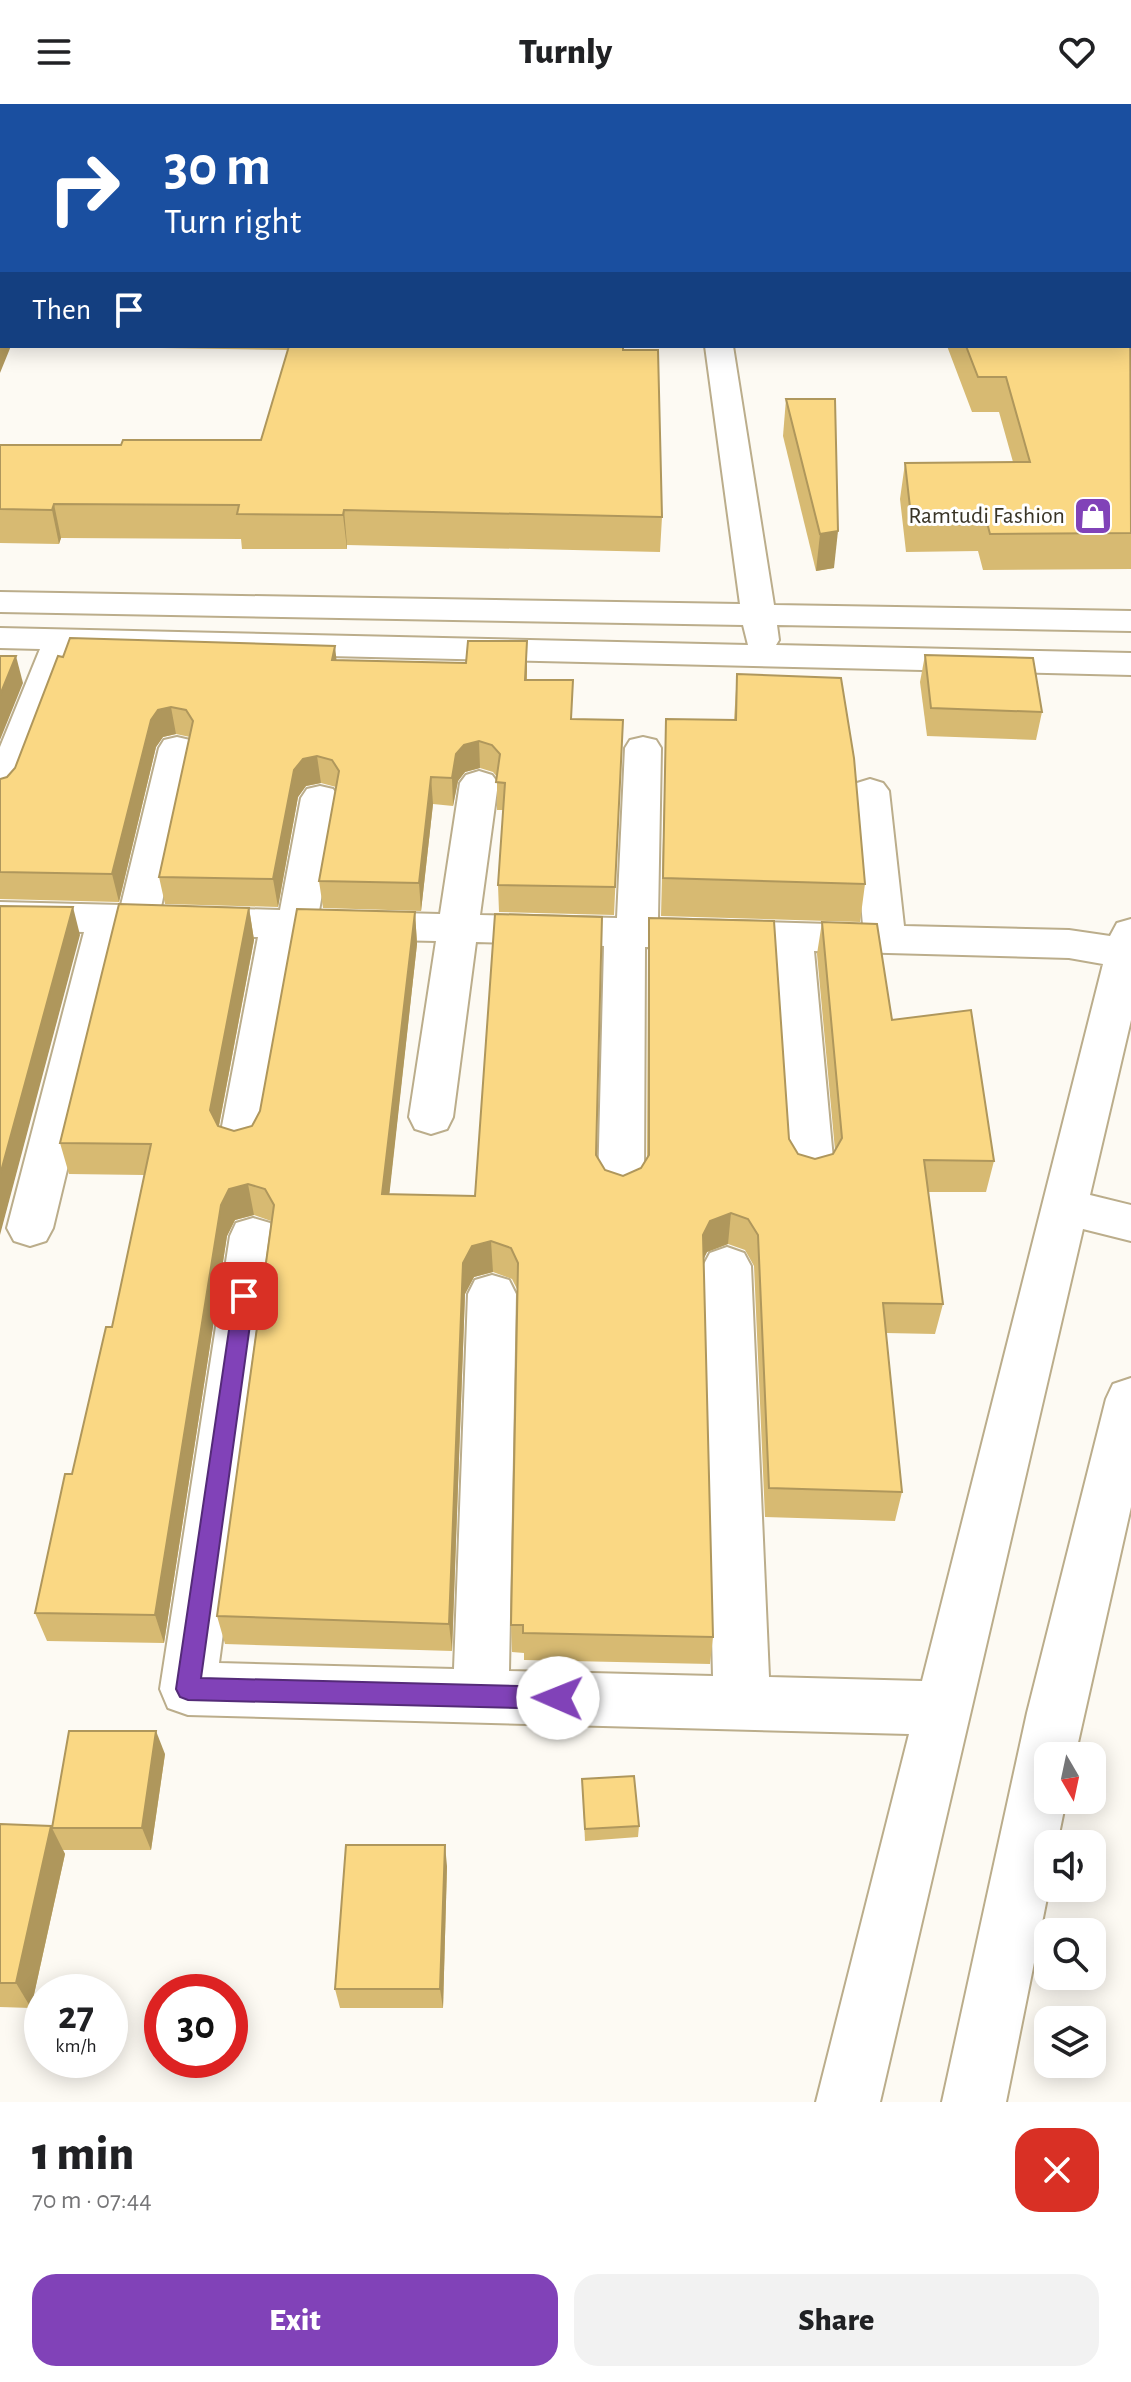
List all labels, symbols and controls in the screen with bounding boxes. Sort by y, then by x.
icon: menu [32,30,76,74]
icon: heart [1055,30,1099,74]
text: Turnly [519,34,612,70]
icon: right [32,136,136,240]
text: 30 m [164,139,271,195]
text: Turn right [164,204,301,240]
icon: arrive [107,288,151,332]
text: Then [32,295,91,325]
shop icon: Ramtudi Fashion [1072,495,1114,537]
place label: Ramtudi Fashion [908,504,1065,528]
pin [210,1262,278,1330]
icon: arrive [222,1274,266,1318]
position arrow [516,1656,600,1740]
north arrow [1034,1742,1106,1814]
map controls [1034,1742,1106,2078]
button: sound [1034,1830,1106,1902]
button: search [1034,1918,1106,1990]
speed limit sign: 30 [144,1974,248,2078]
text: 27 [58,1996,94,2036]
button: layers [1034,2006,1106,2078]
text: km/h [55,2036,97,2056]
button: close [1015,2128,1099,2212]
text: 1 min [32,2131,134,2179]
text: 70 m · 07:44 [32,2187,152,2213]
button: Exit [32,2274,558,2366]
button: Share [574,2274,1099,2366]

